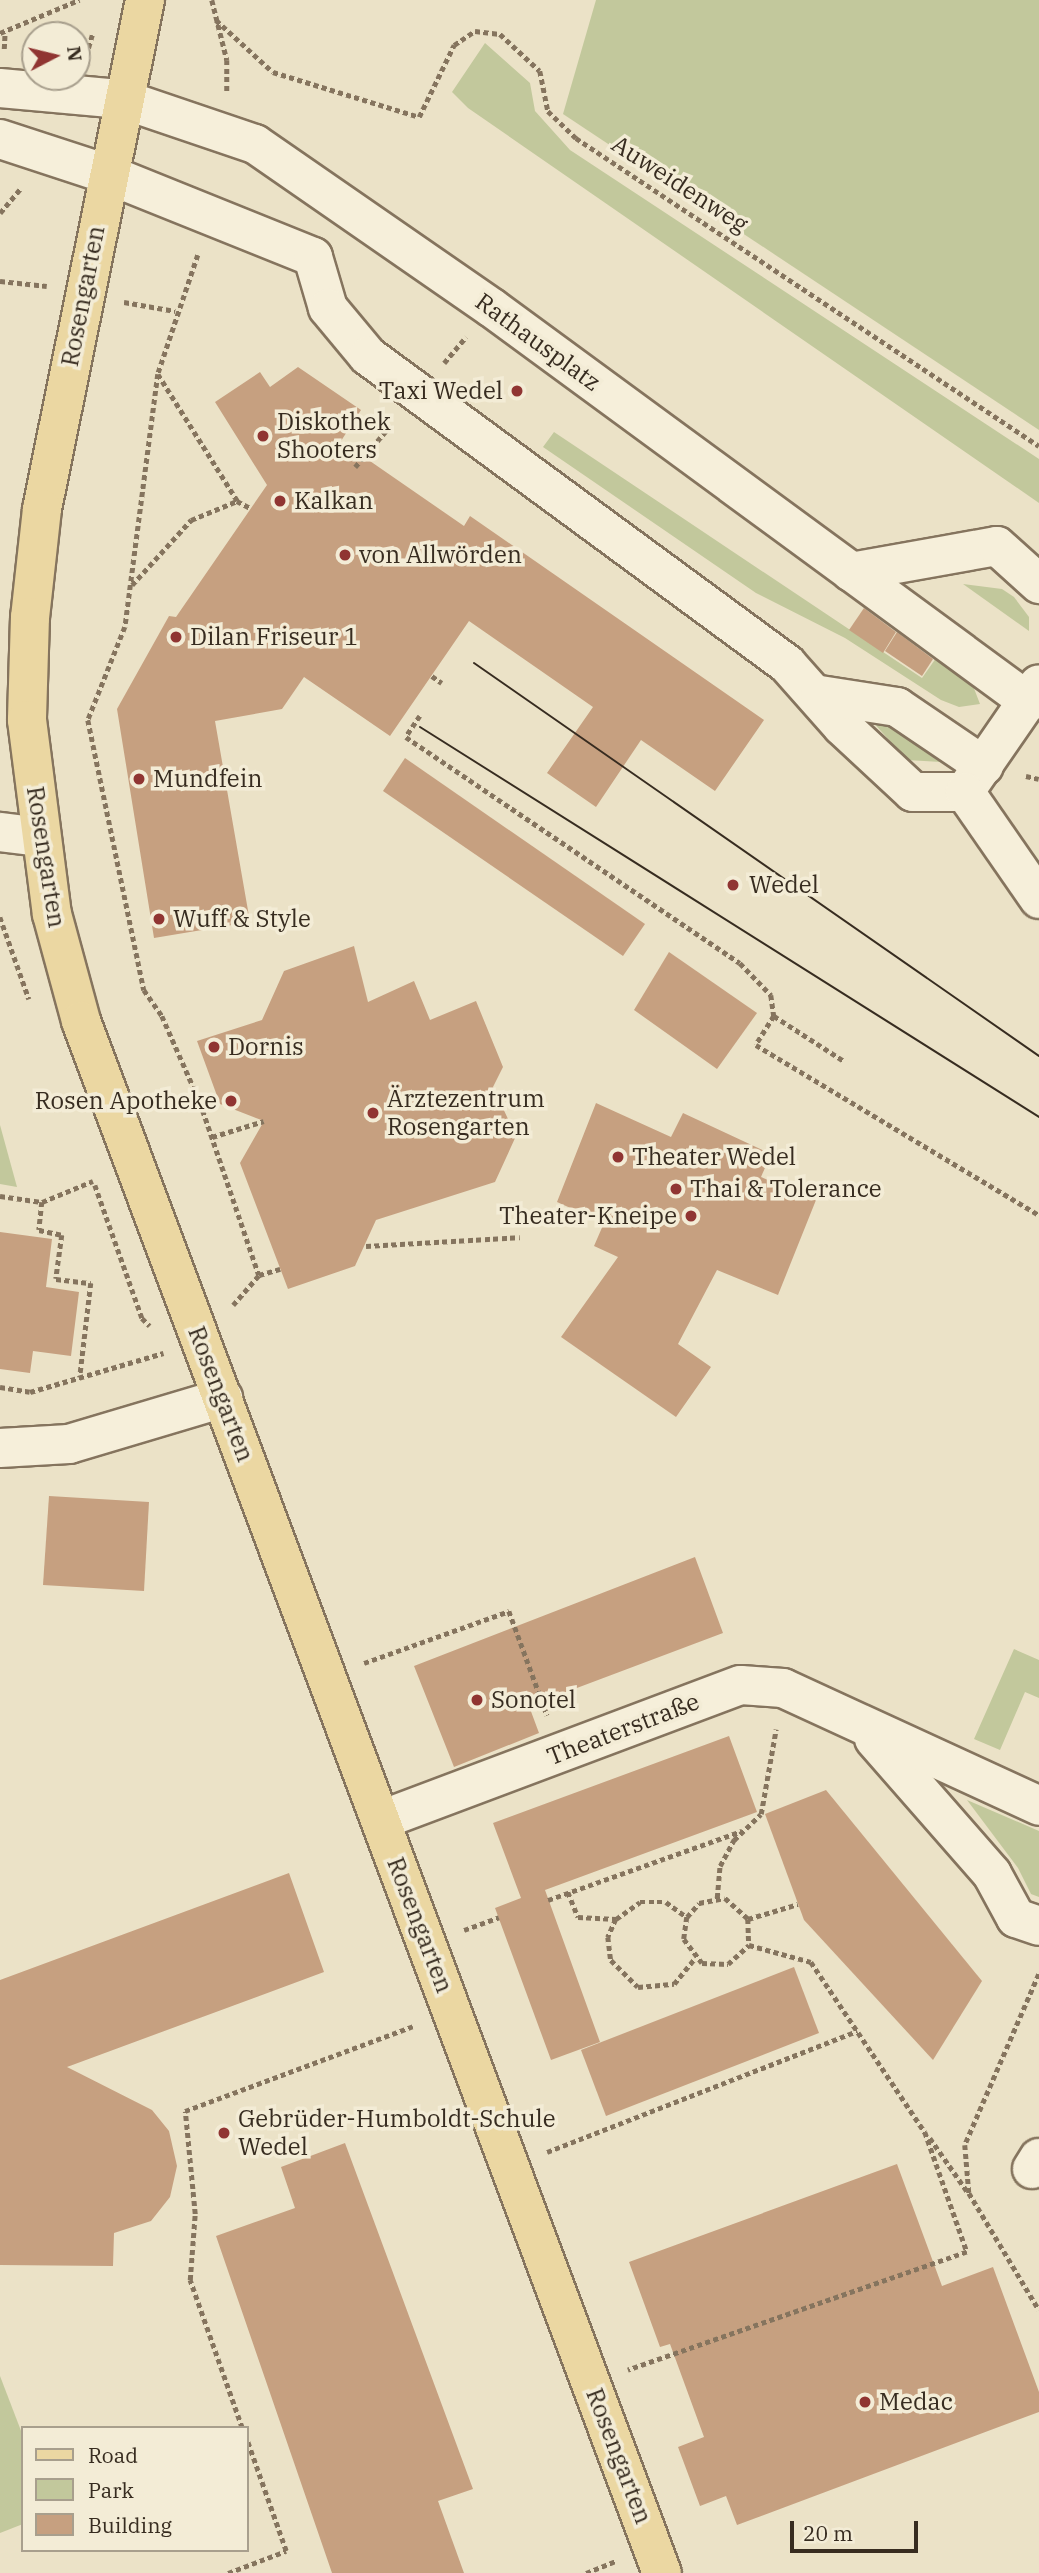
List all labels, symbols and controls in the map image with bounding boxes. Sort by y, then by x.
north arrow [21,21,91,91]
text: N [62,45,88,63]
street label: Auweidenweg [606,129,754,239]
street label: Rosengarten [55,223,111,369]
street label: Rathausplatz [470,287,606,397]
place label: Taxi Wedel [379,377,503,405]
marker: Taxi Wedel [509,383,525,399]
place label: Diskothek Shooters [277,408,391,464]
marker: Diskothek Shooters [255,428,271,444]
place label: Kalkan [294,487,373,515]
marker: Kalkan [272,493,288,509]
place label: von Allwörden [359,541,522,569]
marker: von Allwörden [337,547,353,563]
place label: Dilan Friseur 1 [190,623,358,651]
marker: Dilan Friseur 1 [168,629,184,645]
place label: Mundfein [153,765,263,793]
marker: Mundfein [131,771,147,787]
street label: Rosengarten [21,784,71,930]
place label: Wedel [749,871,819,899]
marker: Wedel [723,875,743,895]
place label: Wuff & Style [173,905,311,933]
marker: Wuff & Style [151,911,167,927]
place label: Dornis [228,1033,304,1061]
marker: Dornis [206,1039,222,1055]
place label: Ärztezentrum Rosengarten [387,1085,545,1141]
place label: Rosen Apotheke [35,1087,217,1115]
marker: Rosen Apotheke [223,1093,239,1109]
marker: Ärztezentrum Rosengarten [365,1105,381,1121]
place label: Theater Wedel [632,1143,796,1171]
marker: Theater Wedel [610,1149,626,1165]
place label: Thai & Tolerance [690,1175,882,1203]
marker: Thai & Tolerance [668,1181,684,1197]
place label: Theater-Kneipe [499,1202,677,1230]
marker: Theater-Kneipe [683,1208,699,1224]
street label: Rosengarten [182,1322,260,1466]
place label: Sonotel [491,1686,576,1714]
street label: Theaterstraße [543,1687,703,1771]
marker: Sonotel [469,1692,485,1708]
street label: Rosengarten [381,1853,459,1997]
place label: Gebrüder-Humboldt-Schule Wedel [238,2105,556,2161]
marker: Gebrüder-Humboldt-Schule Wedel [216,2125,232,2141]
street label: Rosengarten [580,2384,658,2528]
place label: Medac [879,2388,953,2416]
marker: Medac [857,2394,873,2410]
legend [21,2426,248,2552]
text: Road [88,2441,138,2469]
text: Park [88,2476,134,2504]
scale bar [794,2506,922,2550]
text: Building [88,2511,172,2539]
text: 20 m [803,2519,853,2547]

